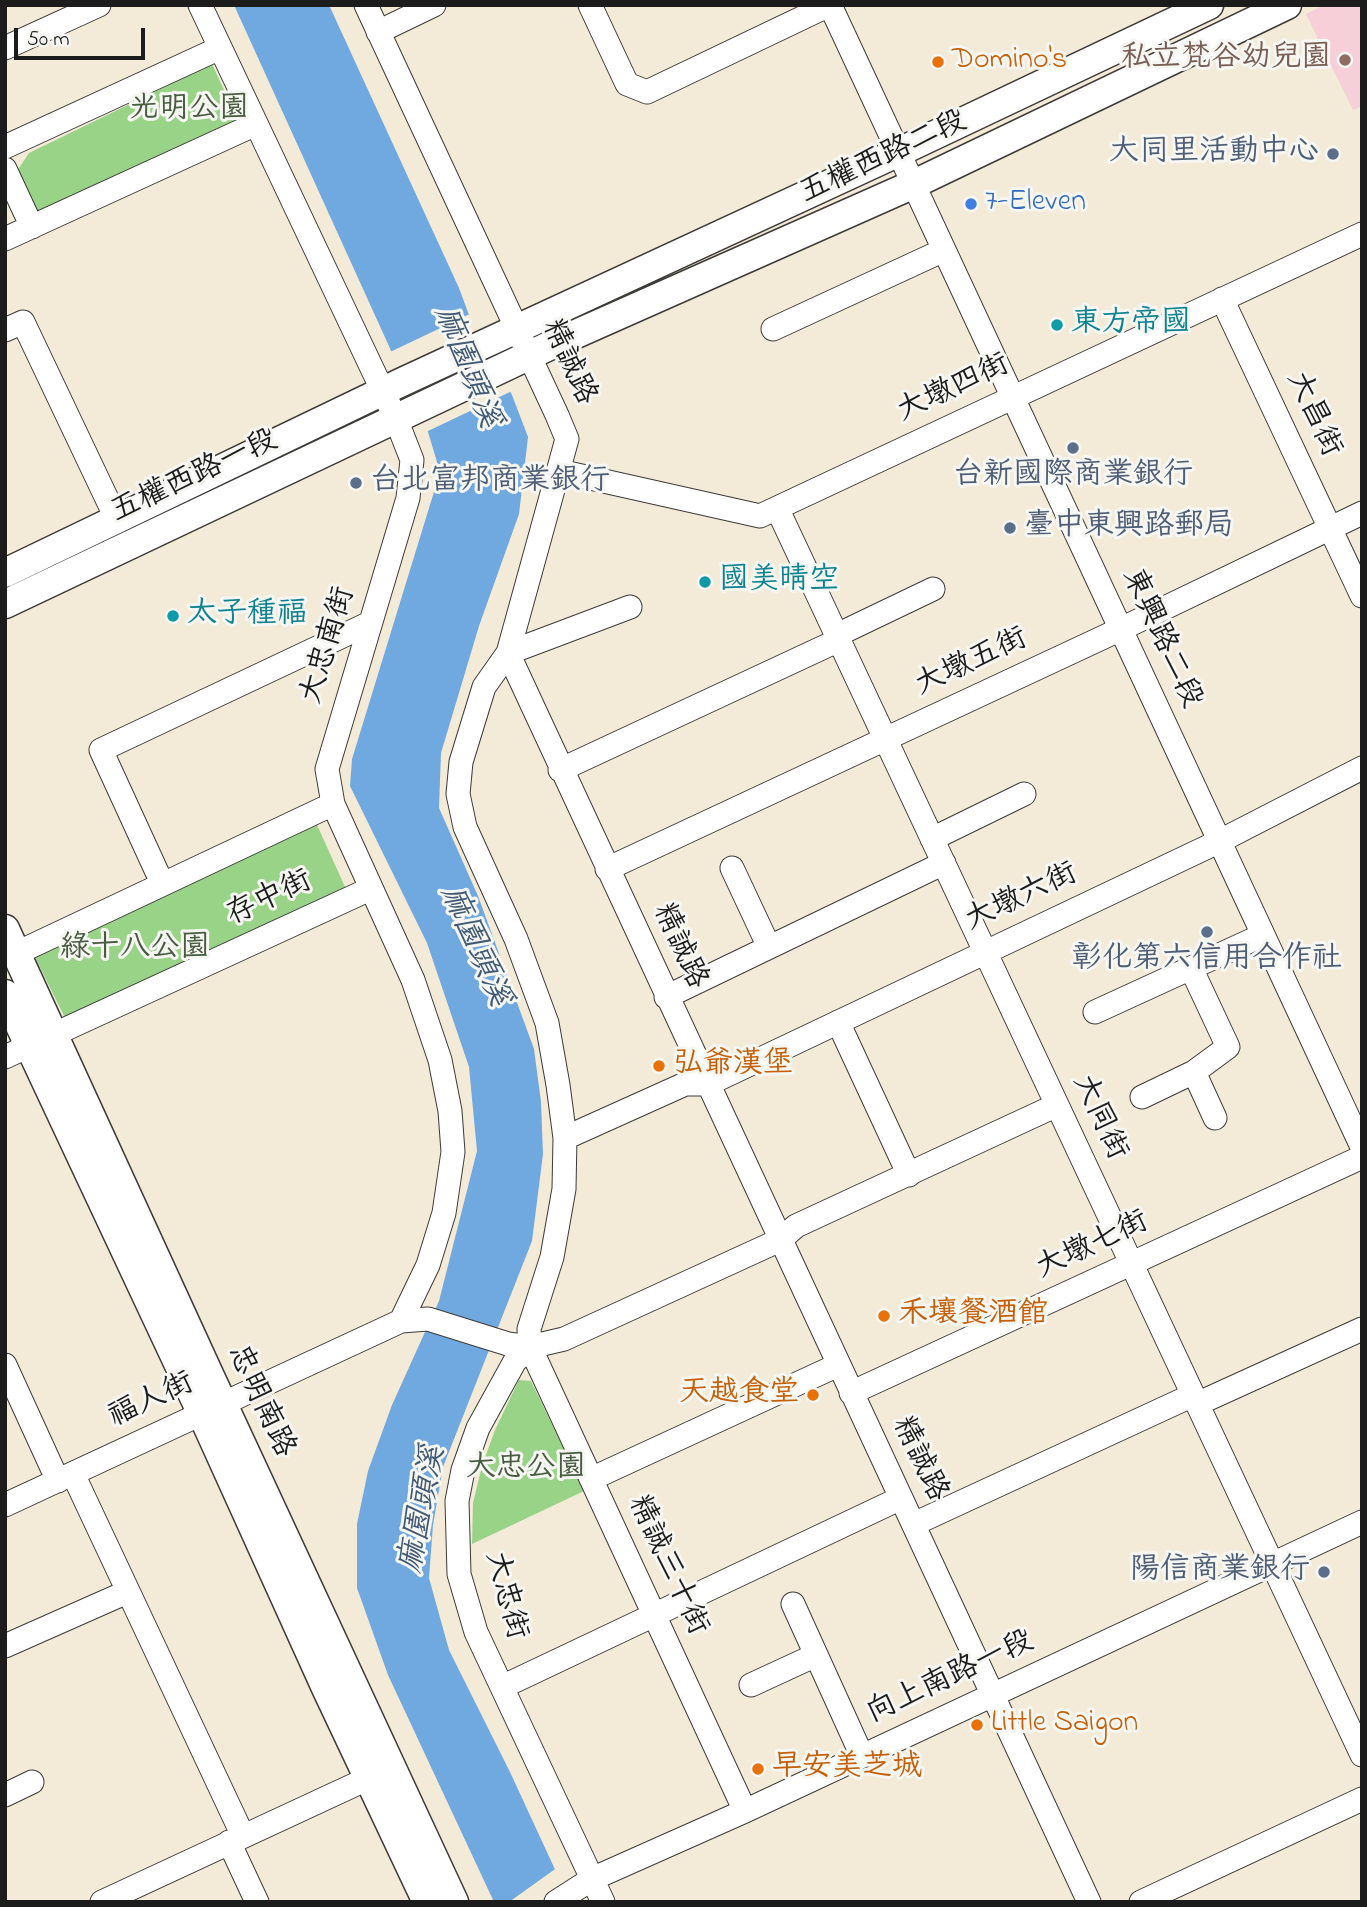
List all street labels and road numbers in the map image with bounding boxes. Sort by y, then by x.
street label: 五權西路二段 [795,105,973,213]
street label: 精誠路 [532,315,602,411]
street label: 大墩四街 [892,348,1016,432]
street label: 大昌街 [1277,367,1347,463]
street label: 五權西路一段 [106,424,284,532]
street label: 東興路二段 [1112,563,1208,715]
street label: 大忠南街 [295,583,365,709]
street label: 大墩五街 [910,622,1034,706]
street label: 大墩六街 [960,857,1084,941]
street label: 存中街 [222,865,318,935]
street label: 精誠路 [643,899,713,995]
street label: 大同街 [1063,1070,1133,1166]
street label: 大墩七街 [1031,1205,1155,1289]
street label: 忠明南路 [217,1340,301,1464]
street label: 福人街 [104,1367,200,1437]
street label: 精誠路 [882,1412,954,1508]
street label: 精誠三十街 [618,1490,714,1642]
street label: 大忠街 [475,1548,533,1644]
street label: 向上南路一段 [862,1625,1040,1733]

